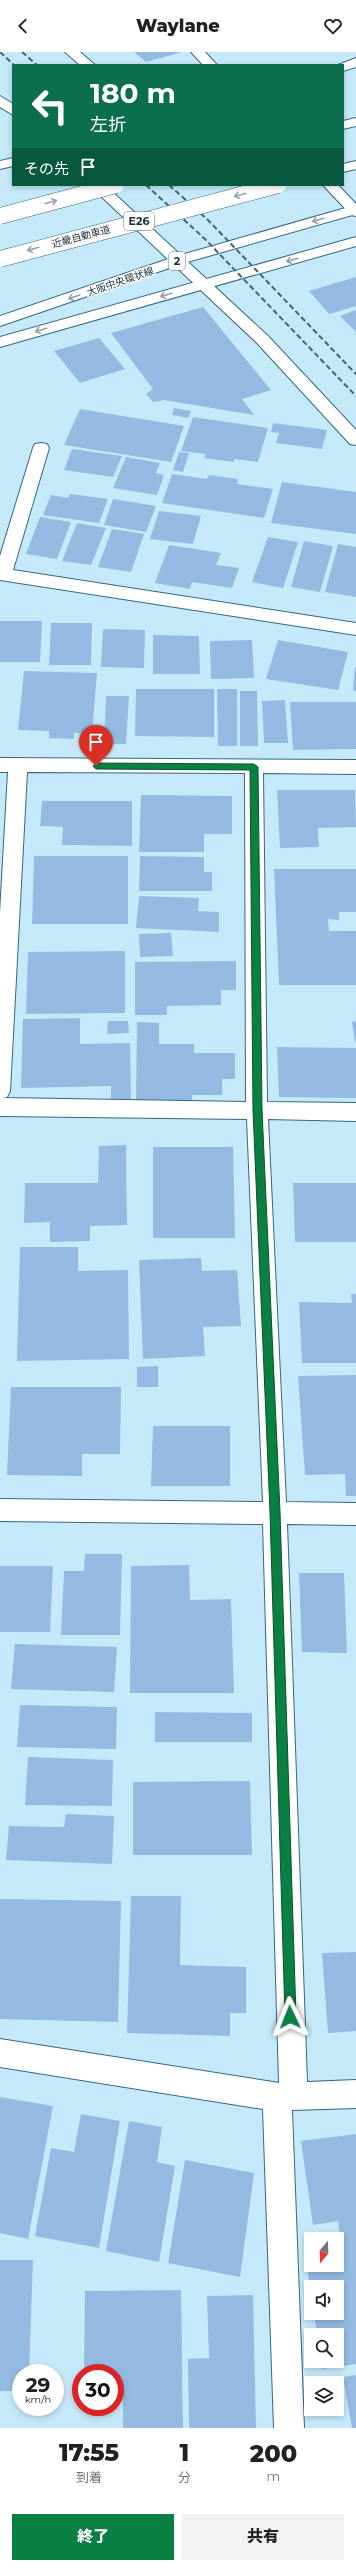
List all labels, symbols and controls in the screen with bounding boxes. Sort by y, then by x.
icon: back [12,15,34,37]
text: Waylane [136,15,220,37]
icon: heart [322,15,344,37]
text: 180 m [90,76,176,110]
icon: left [24,80,76,132]
text: 左折 [90,114,126,136]
icon: arrive [77,156,99,178]
text: その先 [24,159,69,178]
one-way arrow [234,192,247,199]
one-way arrow [44,198,57,205]
road number: E26 [124,212,154,230]
one-way arrow [312,217,325,224]
street label: 近畿自動車道 [50,222,112,251]
one-way arrow [27,246,40,253]
road number: 2 [169,252,185,270]
one-way arrow [285,257,298,264]
street label: 大阪中央環状線 [85,264,155,299]
one-way arrow [160,292,173,299]
one-way arrow [68,294,81,301]
one-way arrow [35,327,48,334]
pin [79,725,113,766]
icon: arrive [85,731,107,753]
position arrow [269,1996,311,2038]
north arrow [304,2232,344,2272]
map controls [304,2232,344,2416]
button: sound [304,2280,344,2320]
button: search [304,2328,344,2368]
speed limit sign: 30 [72,2364,124,2416]
text: 29 [26,2373,50,2397]
button: layers [304,2376,344,2416]
text: km/h [25,2393,51,2406]
text: 17:55 [59,2438,119,2467]
text: 1 [180,2438,189,2467]
text: 200 [250,2439,297,2468]
text: m [267,2468,280,2484]
text: 到着 [76,2469,102,2485]
text: 分 [178,2469,191,2485]
button: 終了 [12,2514,174,2560]
button: 共有 [182,2514,344,2560]

